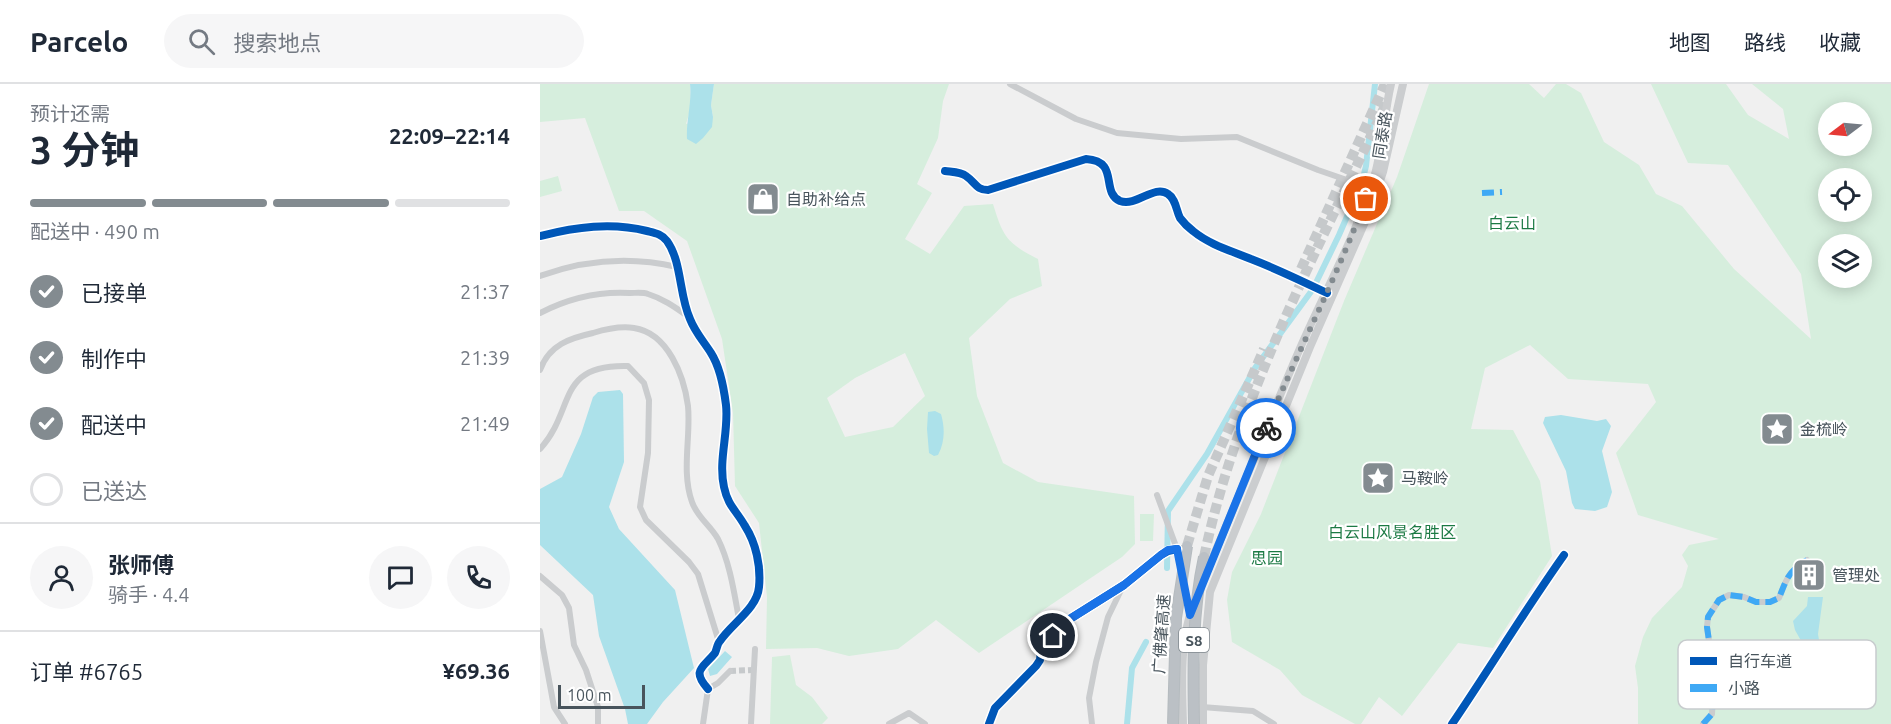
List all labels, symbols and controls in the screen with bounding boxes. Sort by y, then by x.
search box [164,14,584,68]
icon: search [185,25,218,58]
text: Parcelo [30,26,128,57]
text: 搜索地点 [233,30,321,55]
text: 地图 [1669,30,1711,54]
text: 路线 [1744,30,1786,54]
text: 收藏 [1819,30,1861,54]
text: 预计还需 [30,102,110,125]
north arrow [1818,102,1872,156]
map controls [1818,102,1872,288]
street label: 同泰路 [1369,110,1395,160]
text: 22:09–22:14 [389,123,510,148]
text: 3 分钟 [30,128,139,171]
button: locate [1818,168,1872,222]
pin [1340,173,1391,224]
shop icon: 自助补给点 [745,181,781,217]
icon: bag [1349,182,1382,215]
place label: 自助补给点 [786,190,866,208]
park label: 白云山 [1488,214,1536,232]
text: 配送中 · 490 m [30,220,160,243]
button: layers [1818,234,1872,288]
icon: check [30,275,63,308]
text: 已接单 [81,280,147,305]
text: 21:37 [460,280,510,303]
icon: check [30,341,63,374]
text: 制作中 [81,346,147,371]
text: 21:39 [460,346,510,369]
courier [1236,398,1296,458]
icon: check [30,407,63,440]
place icon: 金梳岭 [1759,411,1795,447]
text: 配送中 [81,412,147,437]
text: 21:49 [460,412,510,435]
icon: bike [1250,412,1283,445]
place label: 金梳岭 [1800,420,1848,438]
place icon: 马鞍岭 [1360,460,1396,496]
place label: 马鞍岭 [1401,469,1449,487]
text: 已送达 [81,478,147,503]
park label: 白云山风景名胜区 [1328,523,1456,541]
button: person [30,546,93,609]
button: chat [369,546,432,609]
button: phone [447,546,510,609]
park label: 思园 [1251,549,1283,567]
text: 张师傅 [108,552,174,577]
building icon: 管理处 [1791,557,1827,593]
place label: 管理处 [1832,566,1880,584]
text: 骑手 · 4.4 [108,583,190,606]
street label: 广佛肇高速 [1149,593,1173,675]
pin [1027,610,1078,661]
icon: home [1036,619,1069,652]
road number: S8 [1179,628,1209,652]
legend [1678,640,1876,709]
text: 自行车道 [1728,652,1792,670]
text: ¥69.36 [443,658,510,683]
text: 订单 #6765 [30,659,143,684]
text: 小路 [1728,679,1760,697]
scale bar [558,682,645,710]
text: 100 m [567,686,612,704]

